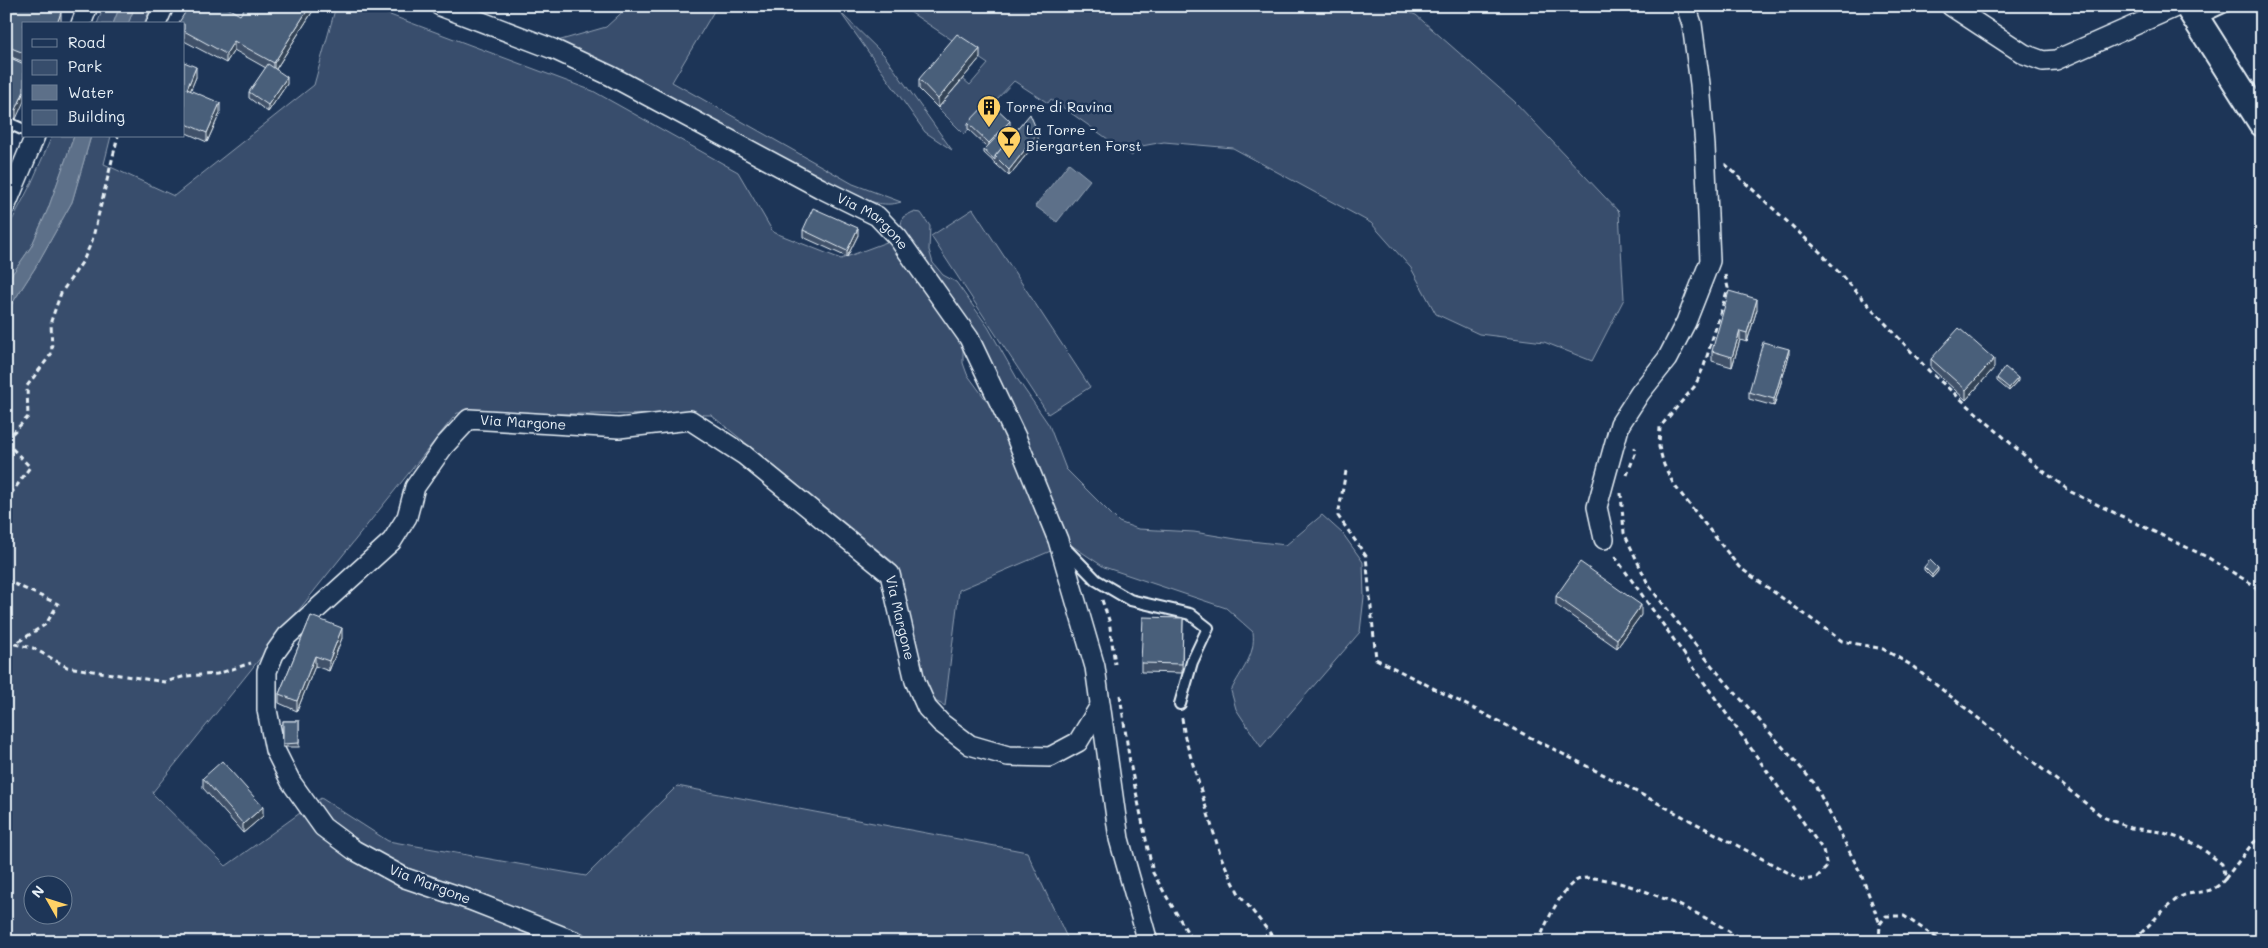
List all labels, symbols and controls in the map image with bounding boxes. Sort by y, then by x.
legend [22,22,185,138]
text: Road [68,32,105,52]
text: Park [68,56,102,76]
text: Water [68,82,114,102]
building icon: Torre di Ravina [976,94,1002,128]
place label: Torre di Ravina [1006,97,1113,116]
text: Building [68,106,125,126]
place label: La Torre - Biergarten Forst [1026,120,1142,155]
bar icon: La Torre - Biergarten Forst [996,125,1022,159]
street label: Via Margone [834,188,913,253]
street label: Via Margone [480,410,567,434]
street label: Via Margone [882,573,920,662]
street label: Via Margone [387,859,474,908]
north arrow [22,876,72,926]
text: N [27,881,48,902]

